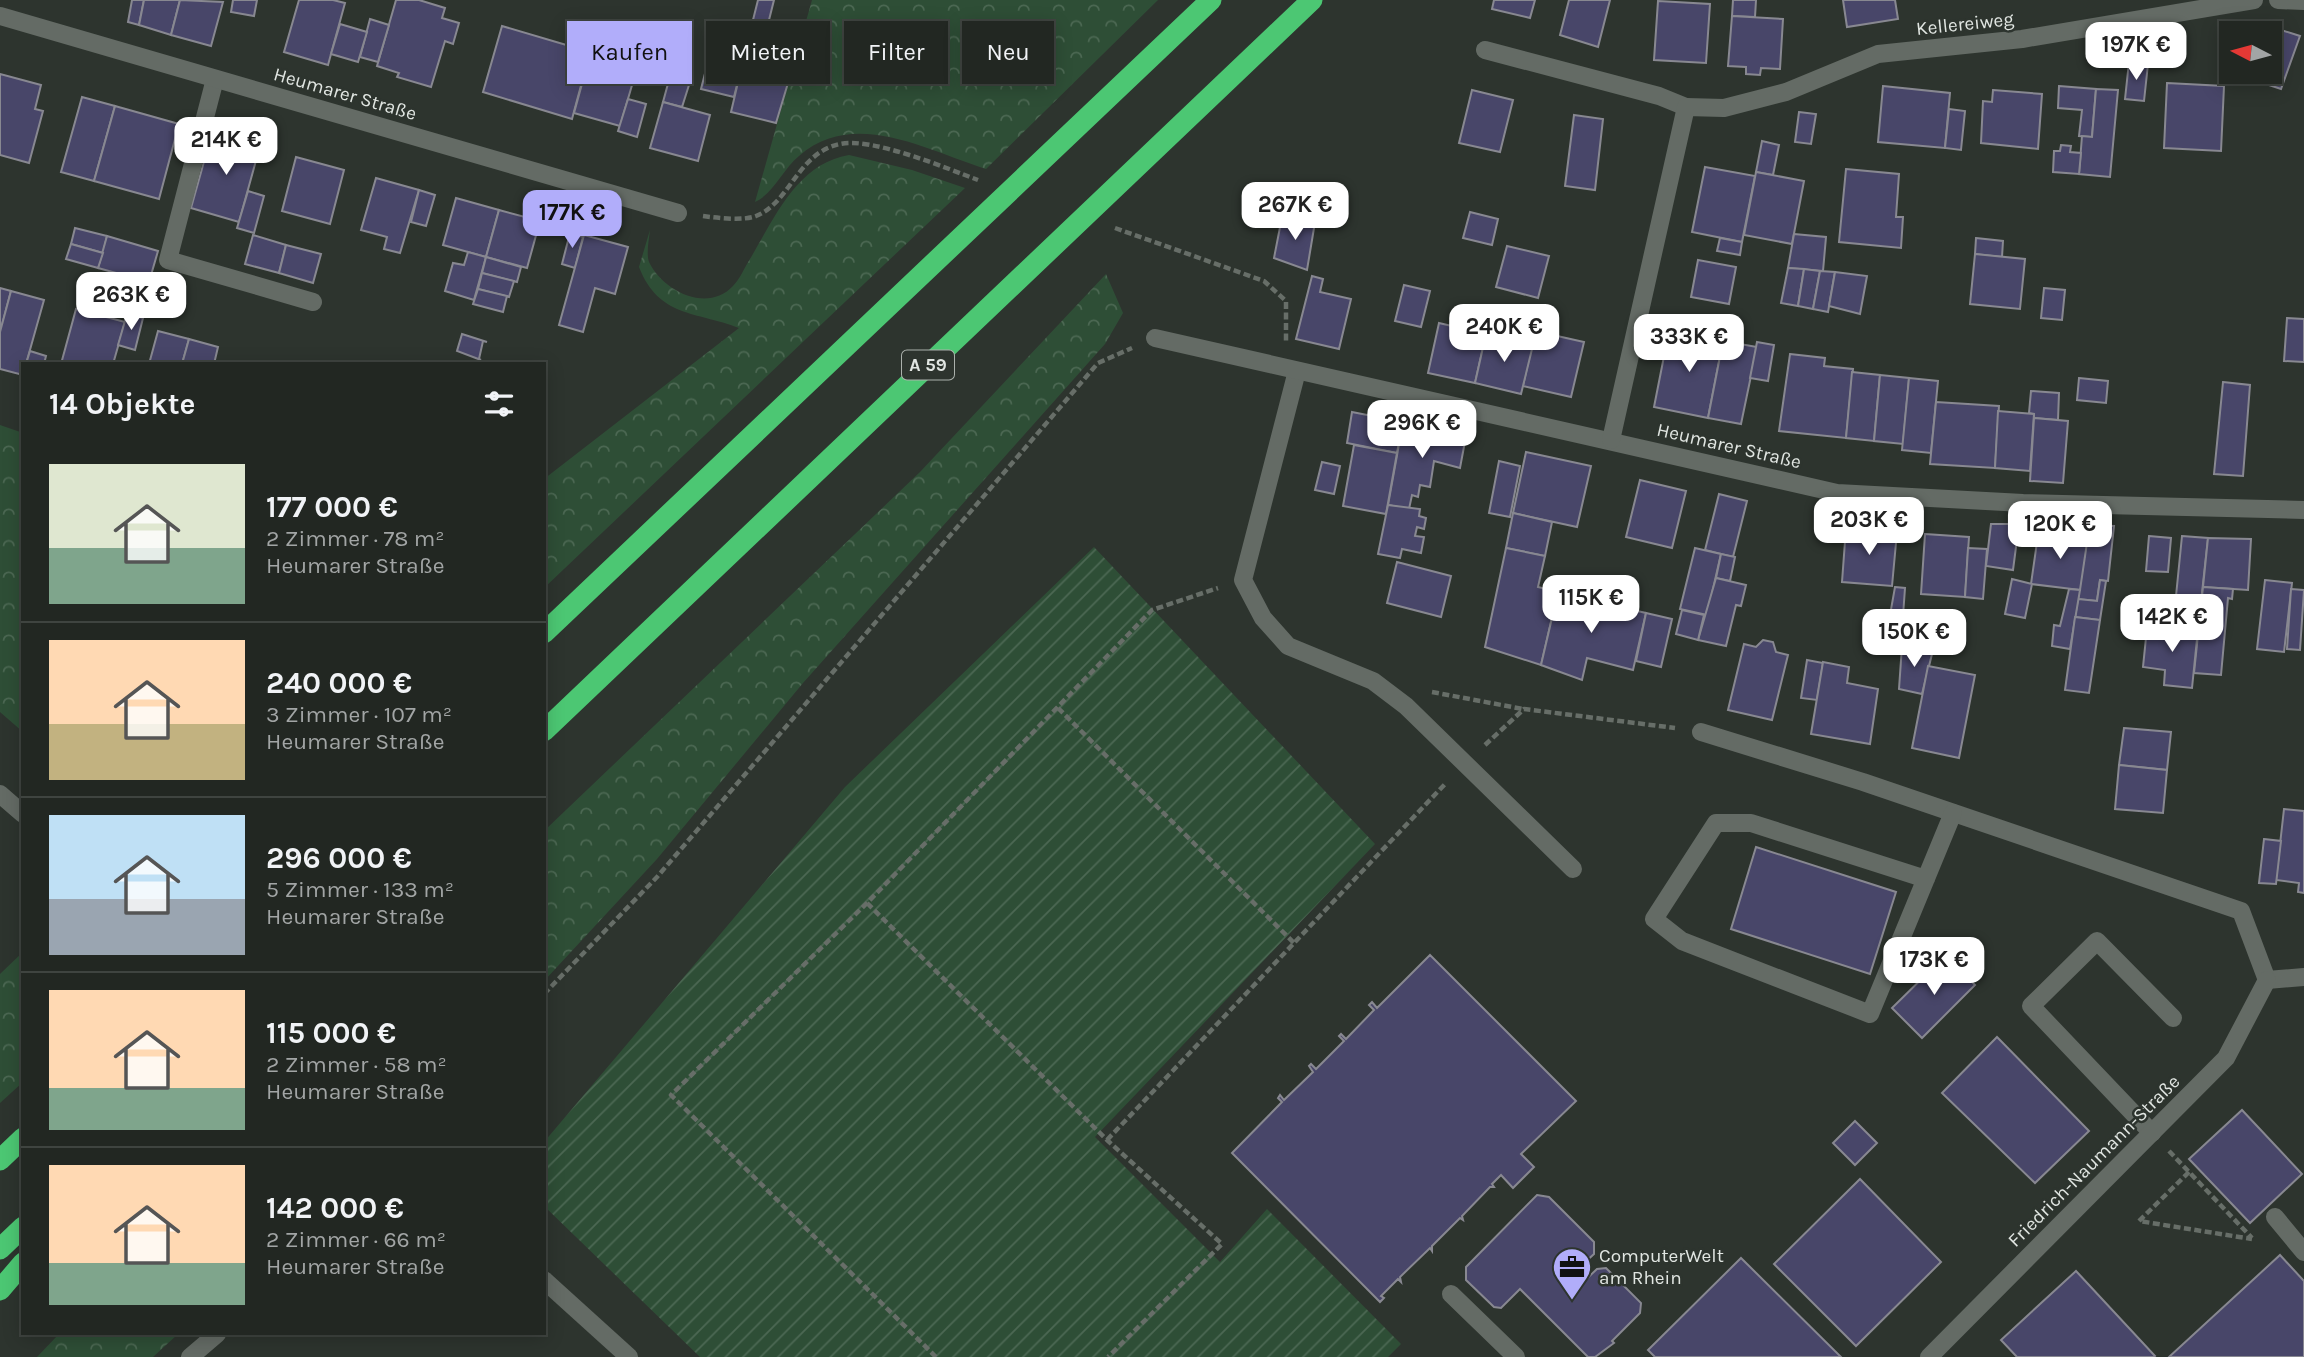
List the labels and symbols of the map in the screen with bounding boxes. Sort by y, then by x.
street label: Kellereiweg [1915,8,2015,40]
north arrow [2219,21,2282,84]
pin: 197K € [2079,22,2193,82]
street label: Heumarer Straße [271,63,419,125]
pin: 214K € [169,118,283,177]
pin: 267K € [1238,182,1352,242]
pin: 177K € [515,190,629,250]
pin: 263K € [74,272,188,332]
pin: 240K € [1447,304,1561,364]
pin: 333K € [1632,314,1746,374]
road number: A 59 [902,351,954,380]
pin: 296K € [1365,400,1479,460]
street label: Heumarer Straße [1655,419,1803,473]
pin: 203K € [1812,498,1926,557]
pin: 120K € [2003,502,2117,561]
pin: 115K € [1534,576,1648,635]
pin: 142K € [2115,594,2229,654]
pin: 150K € [1857,610,1971,669]
pin: 173K € [1877,937,1991,997]
street label: Friedrich-Naumann-Straße [2003,1070,2185,1252]
place label: ComputerWelt am Rhein [1599,1245,1724,1289]
office icon: ComputerWelt am Rhein [1551,1246,1593,1301]

